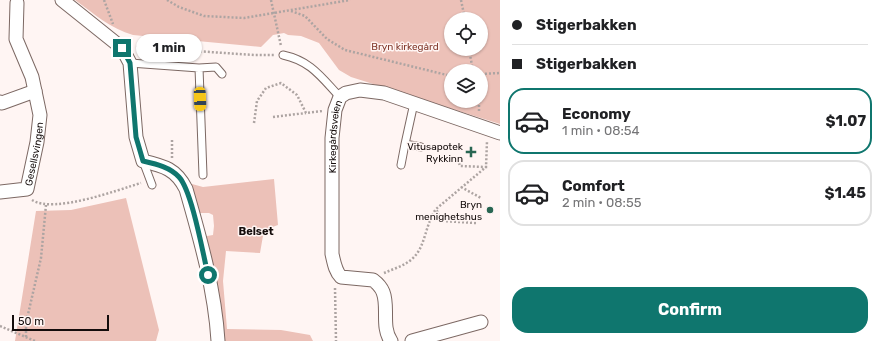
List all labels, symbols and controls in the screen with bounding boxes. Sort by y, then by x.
map controls [444,12,488,108]
button: locate [444,12,488,56]
text: Stigerbakken [536,16,637,34]
callout: 1 min [136,34,202,62]
route end [113,39,131,57]
text: 1 min [152,40,186,55]
park label: Bryn kirkegård [371,41,439,53]
text: Stigerbakken [536,55,637,73]
button: layers [444,64,488,108]
car [194,87,206,111]
street label: Kirkegårdsveien [327,98,345,173]
icon: car [514,103,550,139]
text: Economy [562,105,631,123]
text: $1.07 [826,112,866,130]
street label: Gesellsvingen [23,121,46,187]
text: 1 min · 08:54 [562,123,640,138]
place label: Vitusapotek Rykkinn [407,141,464,165]
marker: Vitusapotek Rykkinn [466,147,476,157]
icon: car [514,175,550,211]
text: Comfort [562,177,625,195]
text: $1.45 [824,184,866,202]
text: 2 min · 08:55 [562,195,641,210]
place label: Bryn menighetshus [415,199,482,223]
marker: Bryn menighetshus [485,205,495,215]
district label: Belset [238,225,274,238]
route start [199,266,217,284]
button: Confirm [512,287,868,333]
scale bar [12,313,109,332]
text: 50 m [18,315,44,328]

